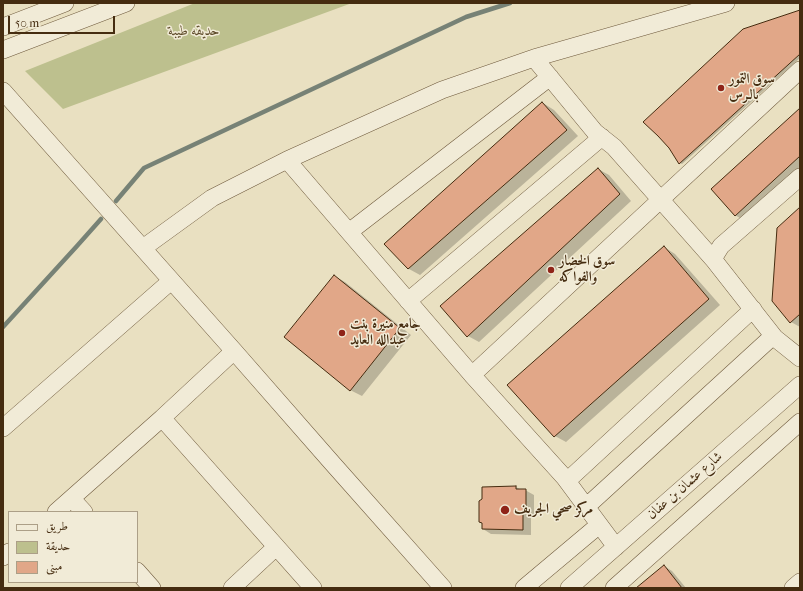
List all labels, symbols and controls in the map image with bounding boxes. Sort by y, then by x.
scale bar [10,8,117,34]
text: 50 m [15,16,39,30]
park label: حديقه طيبة [168,24,220,40]
place label: سوق التمور بالـرس [729,72,775,104]
marker: سوق التمور بالـرس [716,83,726,93]
place label: سوق الخضار والفواكه [559,254,615,286]
marker: سوق الخضار والفواكه [546,265,556,275]
place label: جامع منيرة بنت عبدالله العايد [350,317,421,350]
marker: جامع منيرة بنت عبدالله العايد [337,328,347,338]
street label: شارع عثمان بن عفان [644,449,726,523]
place label: مركز صحي الجريف [514,502,593,518]
marker: مركز صحي الجريف [499,504,511,516]
legend [8,511,138,583]
text: طريق [46,519,68,533]
text: حديقة [46,539,70,553]
text: مبنى [46,559,62,573]

